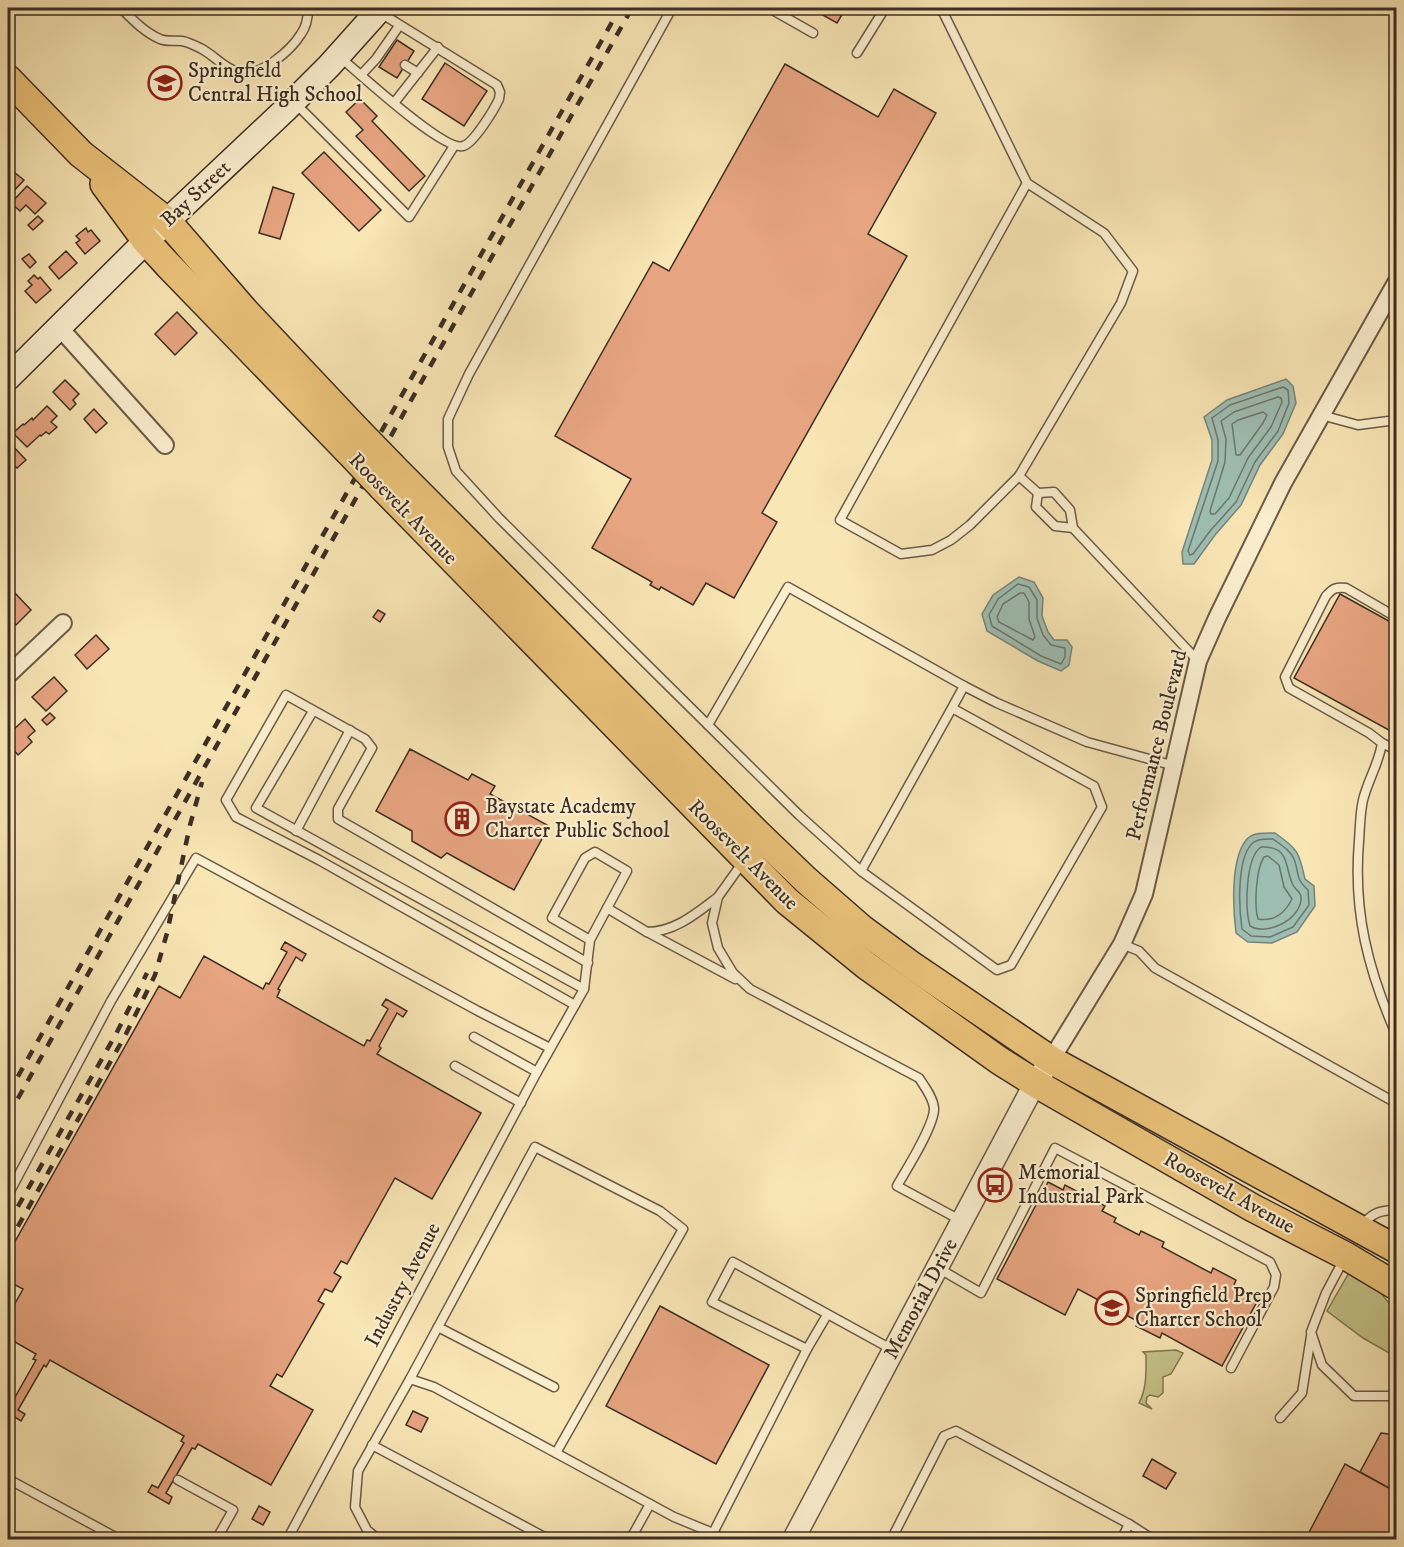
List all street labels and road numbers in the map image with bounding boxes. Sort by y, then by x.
street label: Bay Street [156,155,237,233]
street label: Roosevelt Avenue [343,447,463,571]
street label: Performance Boulevard [1121,646,1193,843]
street label: Roosevelt Avenue [682,794,804,916]
street label: Roosevelt Avenue [1159,1146,1299,1240]
street label: Industry Avenue [359,1218,447,1351]
street label: Memorial Drive [878,1234,964,1364]

